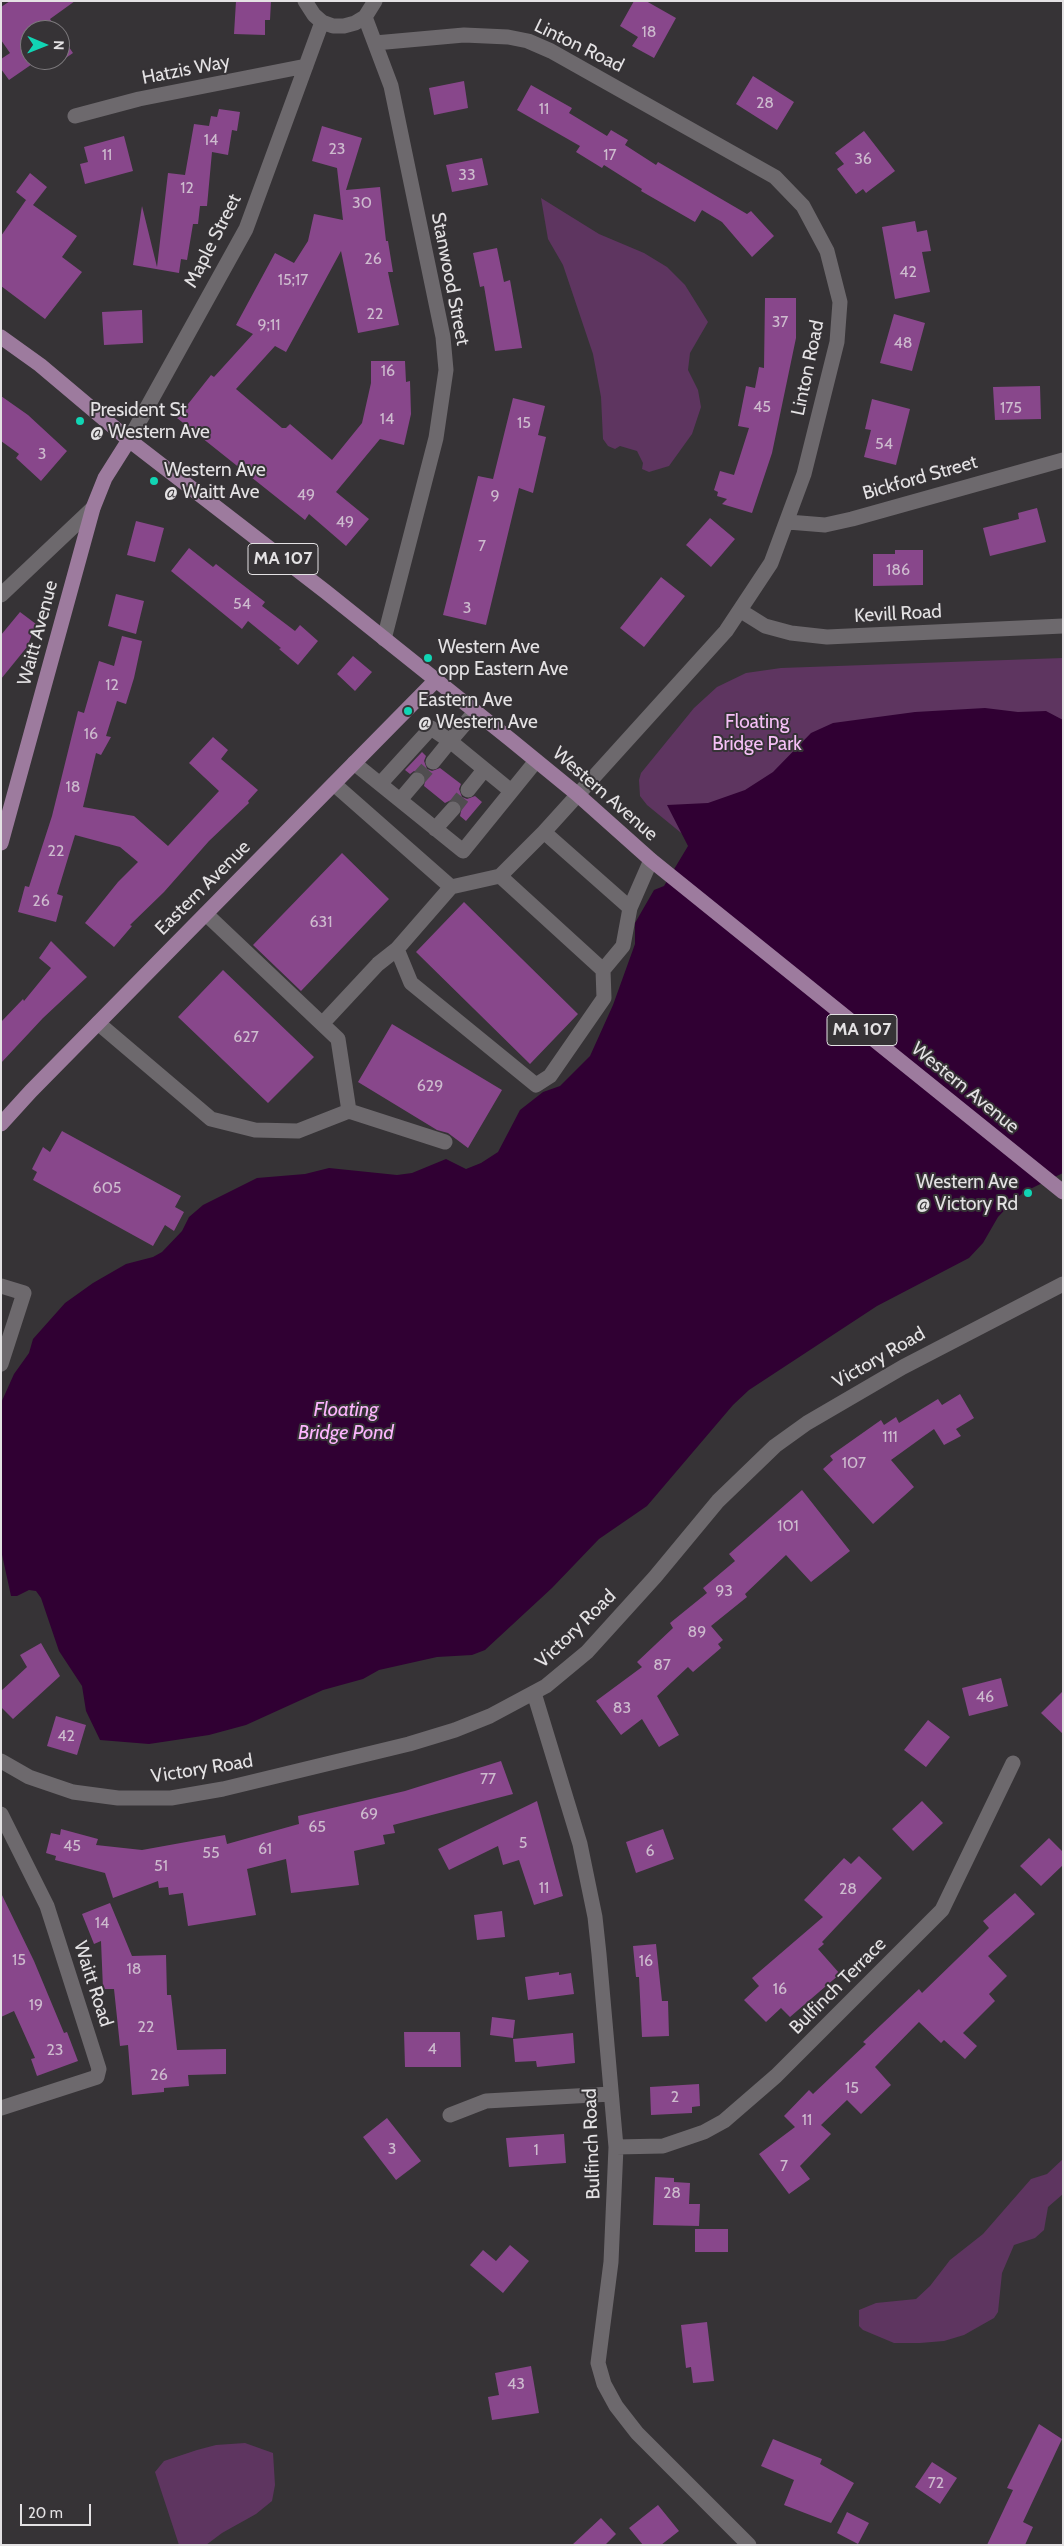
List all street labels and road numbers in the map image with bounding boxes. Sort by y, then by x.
street label: Linton Road [530,15,628,77]
street label: Hatzis Way [140,50,232,90]
street label: Maple Street [180,190,246,292]
street label: Stanwood Street [426,211,474,347]
street label: Linton Road [787,318,829,418]
street label: Bickford Street [860,451,980,505]
road number: MA 107 [248,544,318,574]
street label: Waitt Avenue [13,578,63,688]
street label: Kevill Road [854,600,942,628]
street label: Western Avenue [548,742,662,846]
street label: Eastern Avenue [151,836,255,940]
road number: MA 107 [827,1014,897,1046]
street label: Western Avenue [907,1038,1023,1138]
street label: Victory Road [829,1322,929,1394]
street label: Victory Road [531,1585,621,1673]
street label: Victory Road [149,1750,255,1788]
street label: Bulfinch Terrace [785,1933,891,2039]
street label: Waitt Road [68,1938,118,2030]
street label: Bulfinch Road [579,2088,605,2200]

